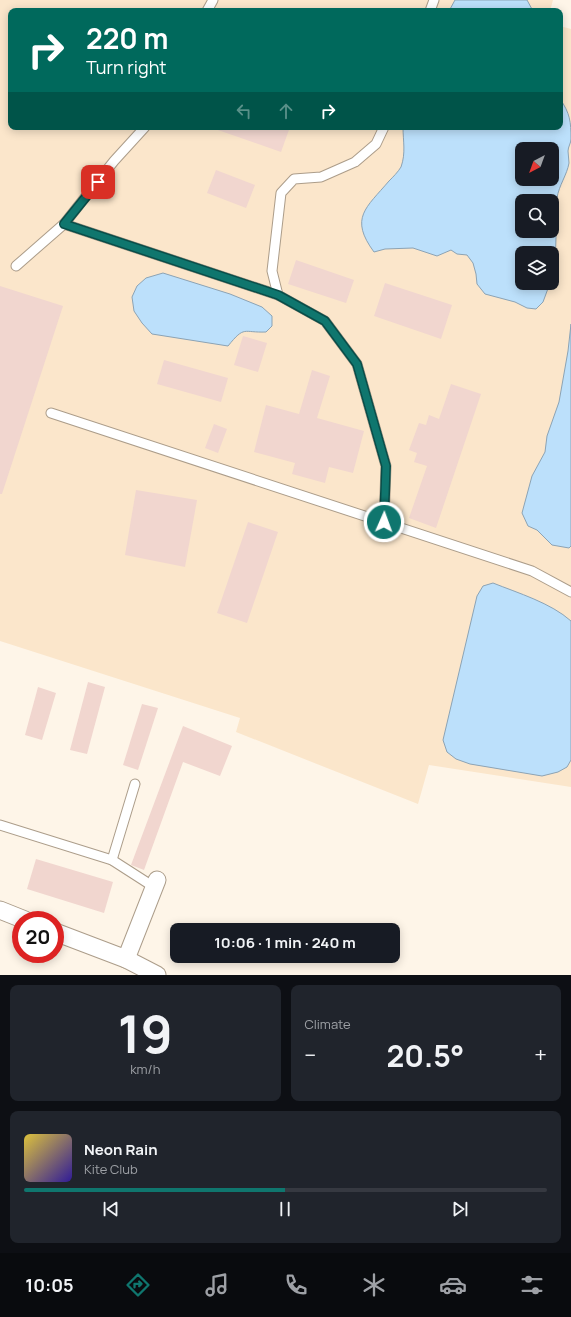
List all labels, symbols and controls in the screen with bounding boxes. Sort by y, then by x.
text: 220 m [86,19,169,57]
icon: right [20,24,72,76]
text: Turn right [86,55,167,79]
icon: left [233,100,255,122]
icon: ahead [275,100,297,122]
icon: right [317,100,339,122]
north arrow [515,142,559,186]
map controls [515,142,559,290]
pin [81,165,115,199]
icon: arrive [87,171,109,193]
button: search [515,194,559,238]
button: layers [515,246,559,290]
position arrow [363,501,405,543]
speed limit sign: 20 [12,911,64,963]
text: 10:06 · 1 min · 240 m [214,932,356,953]
text: 19 [118,998,173,1069]
text: Climate [305,1015,351,1033]
text: 20.5° [386,1035,464,1076]
text: − [305,1040,316,1070]
text: + [534,1040,547,1070]
text: km/h [130,1060,160,1078]
text: Neon Rain [84,1139,158,1160]
text: Kite Club [84,1160,138,1178]
icon: previous [100,1198,122,1220]
icon: pause [274,1198,296,1220]
icon: next [449,1198,471,1220]
icon: directions [124,1271,152,1299]
icon: music [203,1271,231,1299]
icon: phone [282,1271,310,1299]
icon: climate [360,1271,388,1299]
icon: car [439,1271,467,1299]
icon: filters [518,1271,546,1299]
text: 10:05 [25,1273,74,1297]

